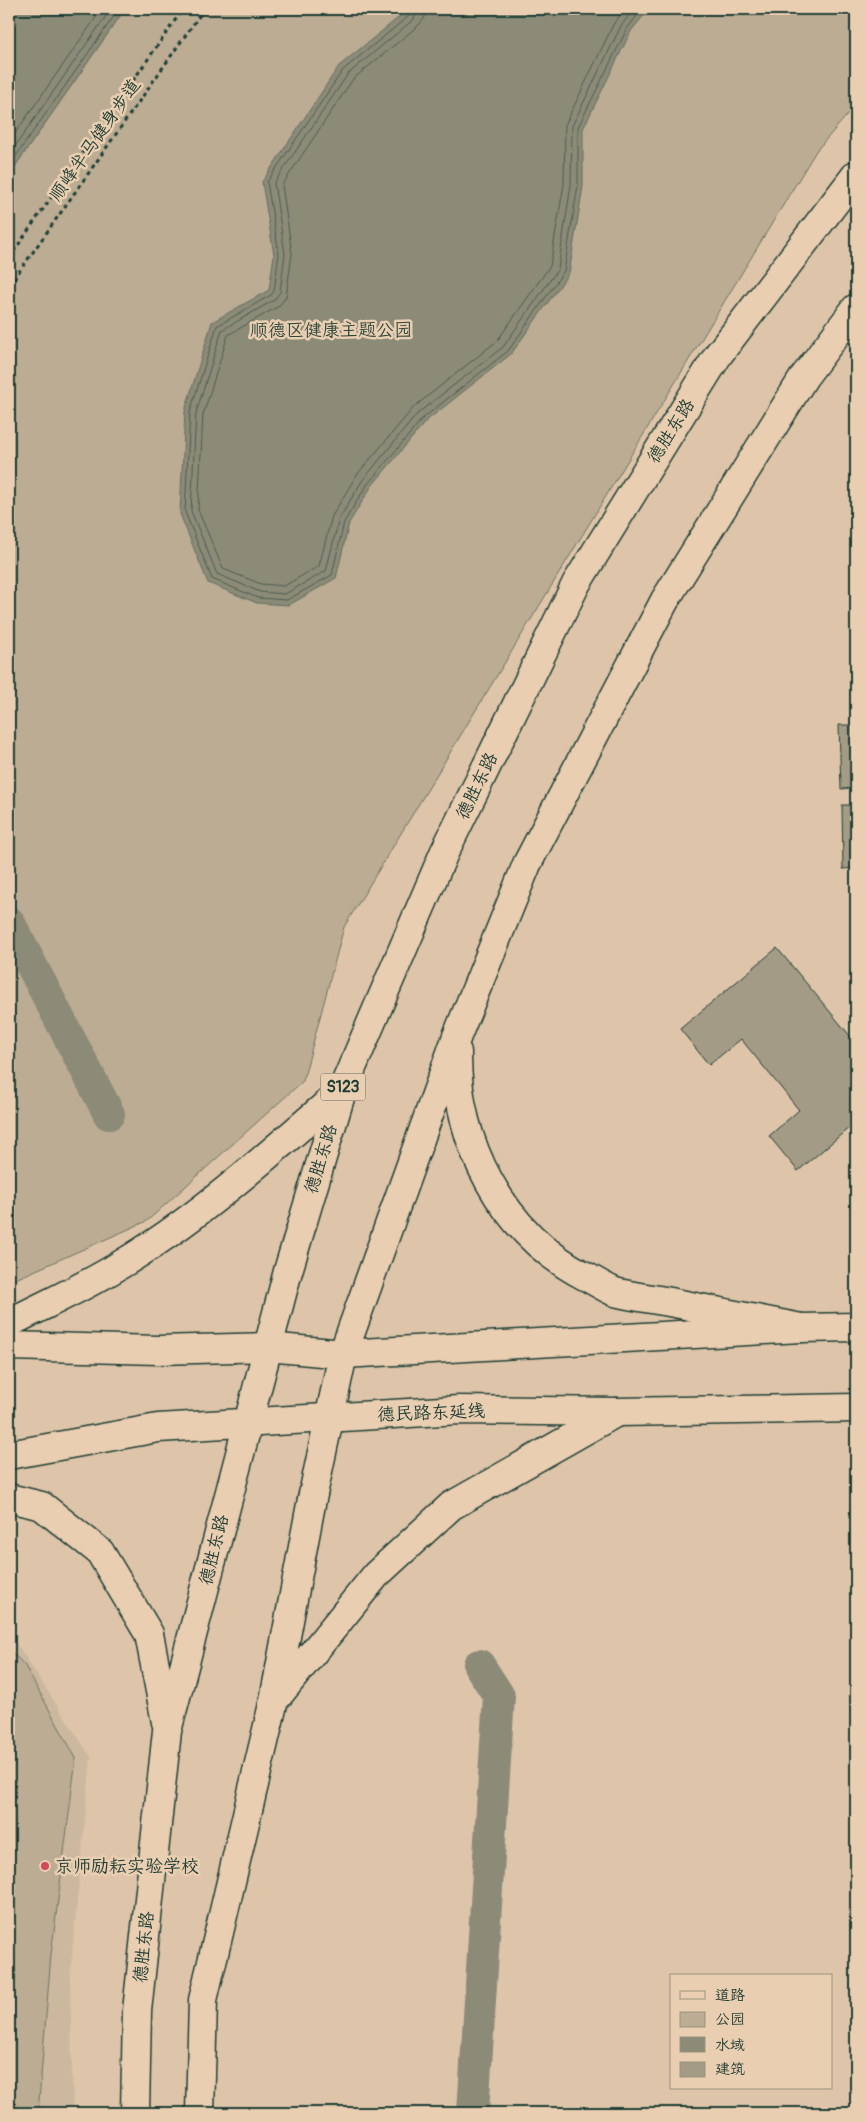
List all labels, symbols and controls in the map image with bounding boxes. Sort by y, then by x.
street label: 顺峰半马健身步道 [44,74,146,206]
park label: 顺德区健康主题公园 [250,319,412,342]
street label: 德胜东路 [642,394,700,468]
street label: 德胜东路 [451,749,503,823]
road number: S123 [320,1074,366,1100]
street label: 德胜东路 [299,1121,343,1197]
street label: 德民路东延线 [377,1400,485,1426]
street label: 德胜东路 [194,1512,234,1588]
place label: 京师励耘实验学校 [55,1855,199,1878]
marker: 京师励耘实验学校 [39,1860,51,1872]
street label: 德胜东路 [129,1910,159,1984]
legend [670,1974,832,2090]
text: 道路 [715,1986,745,2005]
text: 公园 [715,2010,745,2029]
text: 水域 [715,2036,745,2055]
text: 建筑 [715,2060,745,2079]

